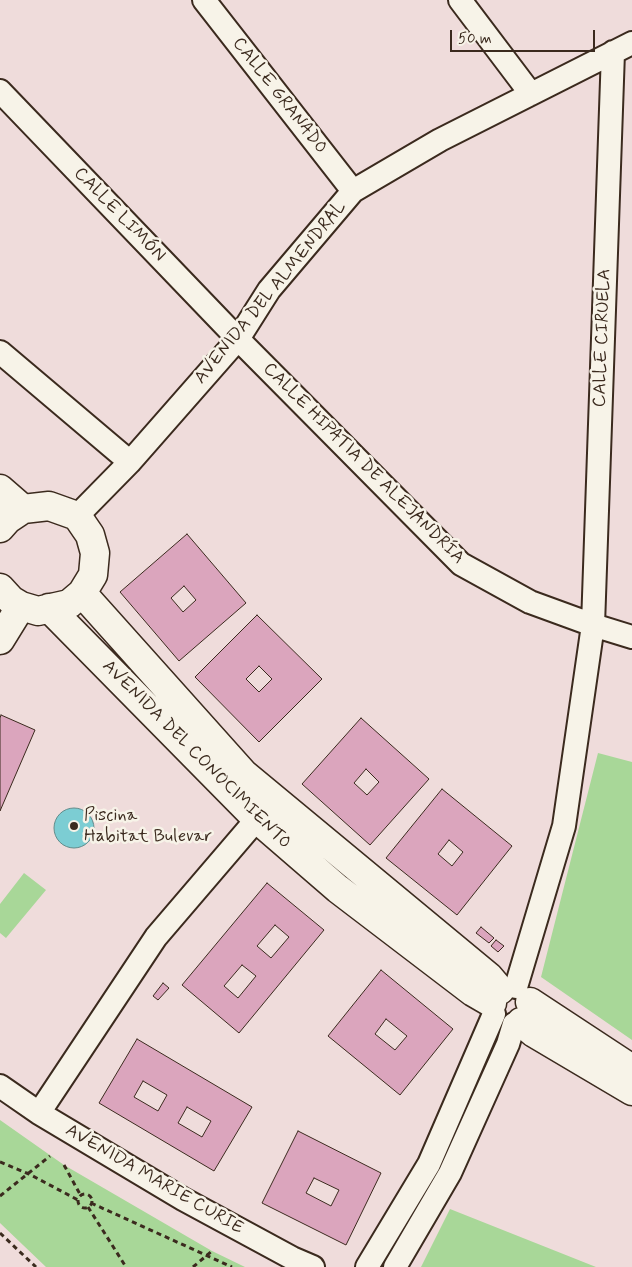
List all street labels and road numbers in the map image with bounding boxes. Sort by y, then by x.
street label: CALLE GRANADO [227,34,331,158]
street label: CALLE LIMÓN [68,163,170,267]
street label: AVENIDA DEL ALMENDRAL [190,197,352,389]
street label: CALLE CIRUELA [590,268,616,408]
street label: CALLE HIPATIA DE ALEJANDRÍA [258,359,468,569]
street label: AVENIDA DEL CONOCIMIENTO [97,656,295,854]
street label: AVENIDA MARIE CURIE [61,1120,247,1240]

